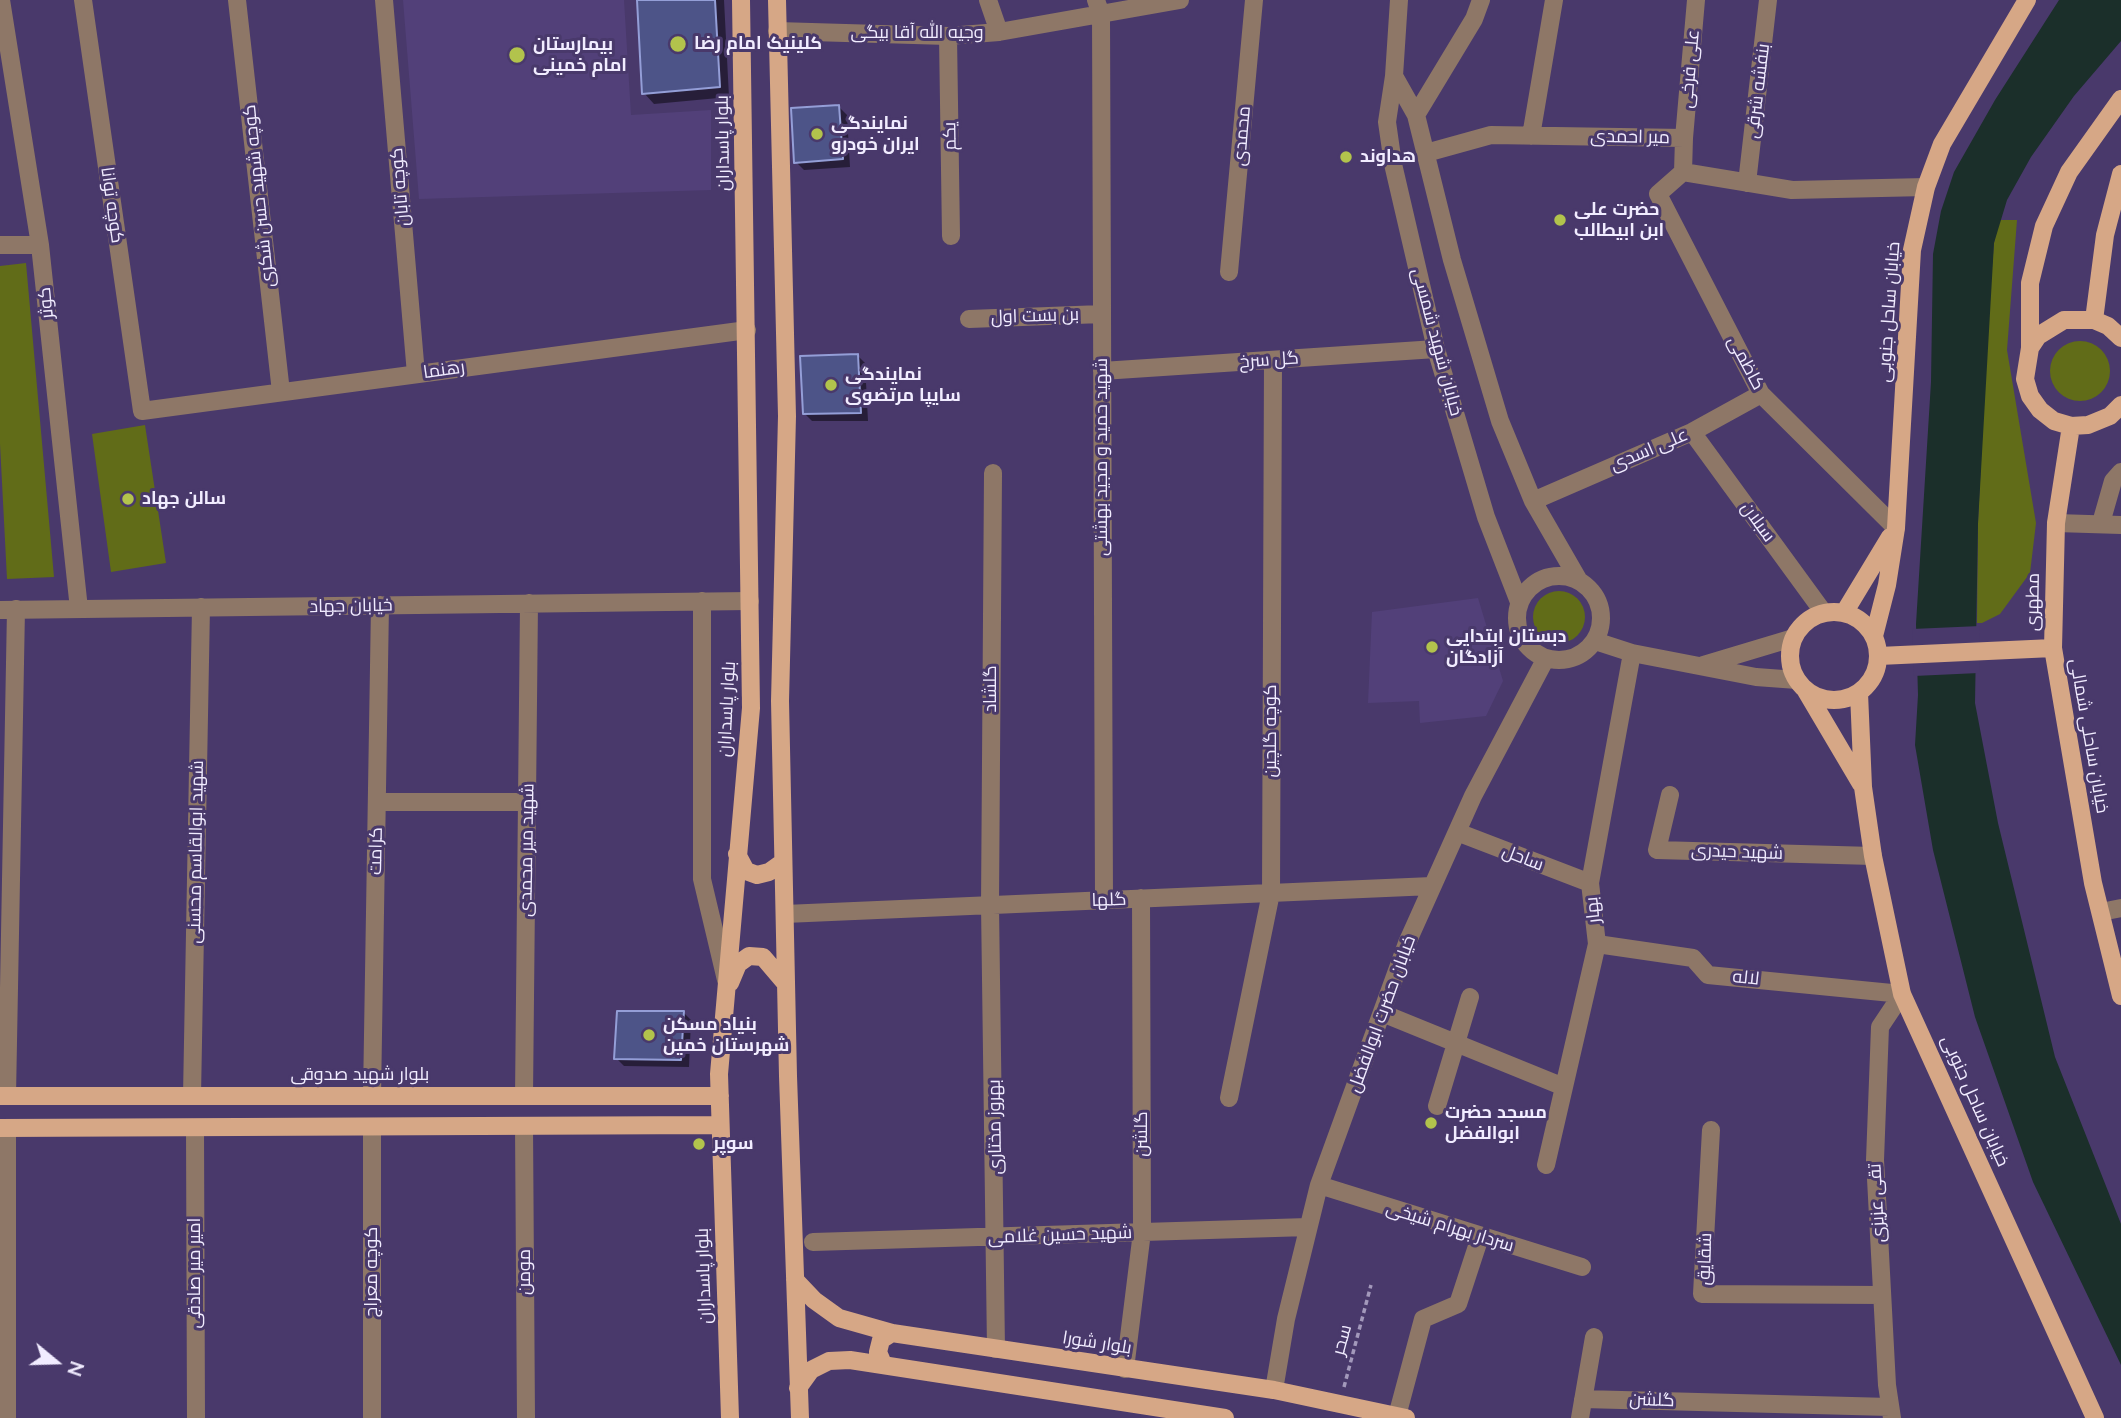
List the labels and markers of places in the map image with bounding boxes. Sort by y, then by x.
place label: کلینیک امام رضا [694,33,822,55]
place label: بیمارستان امام خمینی [533,34,627,76]
marker: کلینیک امام رضا [668,34,688,54]
marker: بیمارستان امام خمینی [507,45,527,65]
place label: نمایندگی ایران خودرو [831,113,920,156]
marker: نمایندگی ایران خودرو [809,126,825,142]
place label: هداوند [1360,146,1416,168]
marker: هداوند [1338,149,1354,165]
place label: حضرت علی ابن ابیطالب [1574,199,1664,242]
marker: حضرت علی ابن ابیطالب [1552,212,1568,228]
place label: نمایندگی سایپا مرتضوی [845,364,961,406]
marker: نمایندگی سایپا مرتضوی [823,377,839,393]
place label: سالن جهاد [142,488,226,510]
marker: سالن جهاد [120,491,136,507]
place label: دبستان ابتدایی آزادگان [1446,626,1566,668]
marker: دبستان ابتدایی آزادگان [1424,639,1440,655]
place label: بنیاد مسکن شهرستان خمین [663,1014,789,1056]
marker: بنیاد مسکن شهرستان خمین [641,1027,657,1043]
place label: مسجد حضرت ابوالفضل [1445,1102,1547,1144]
marker: مسجد حضرت ابوالفضل [1423,1115,1439,1131]
place label: سوپر [713,1133,754,1155]
marker: سوپر [691,1136,707,1152]

